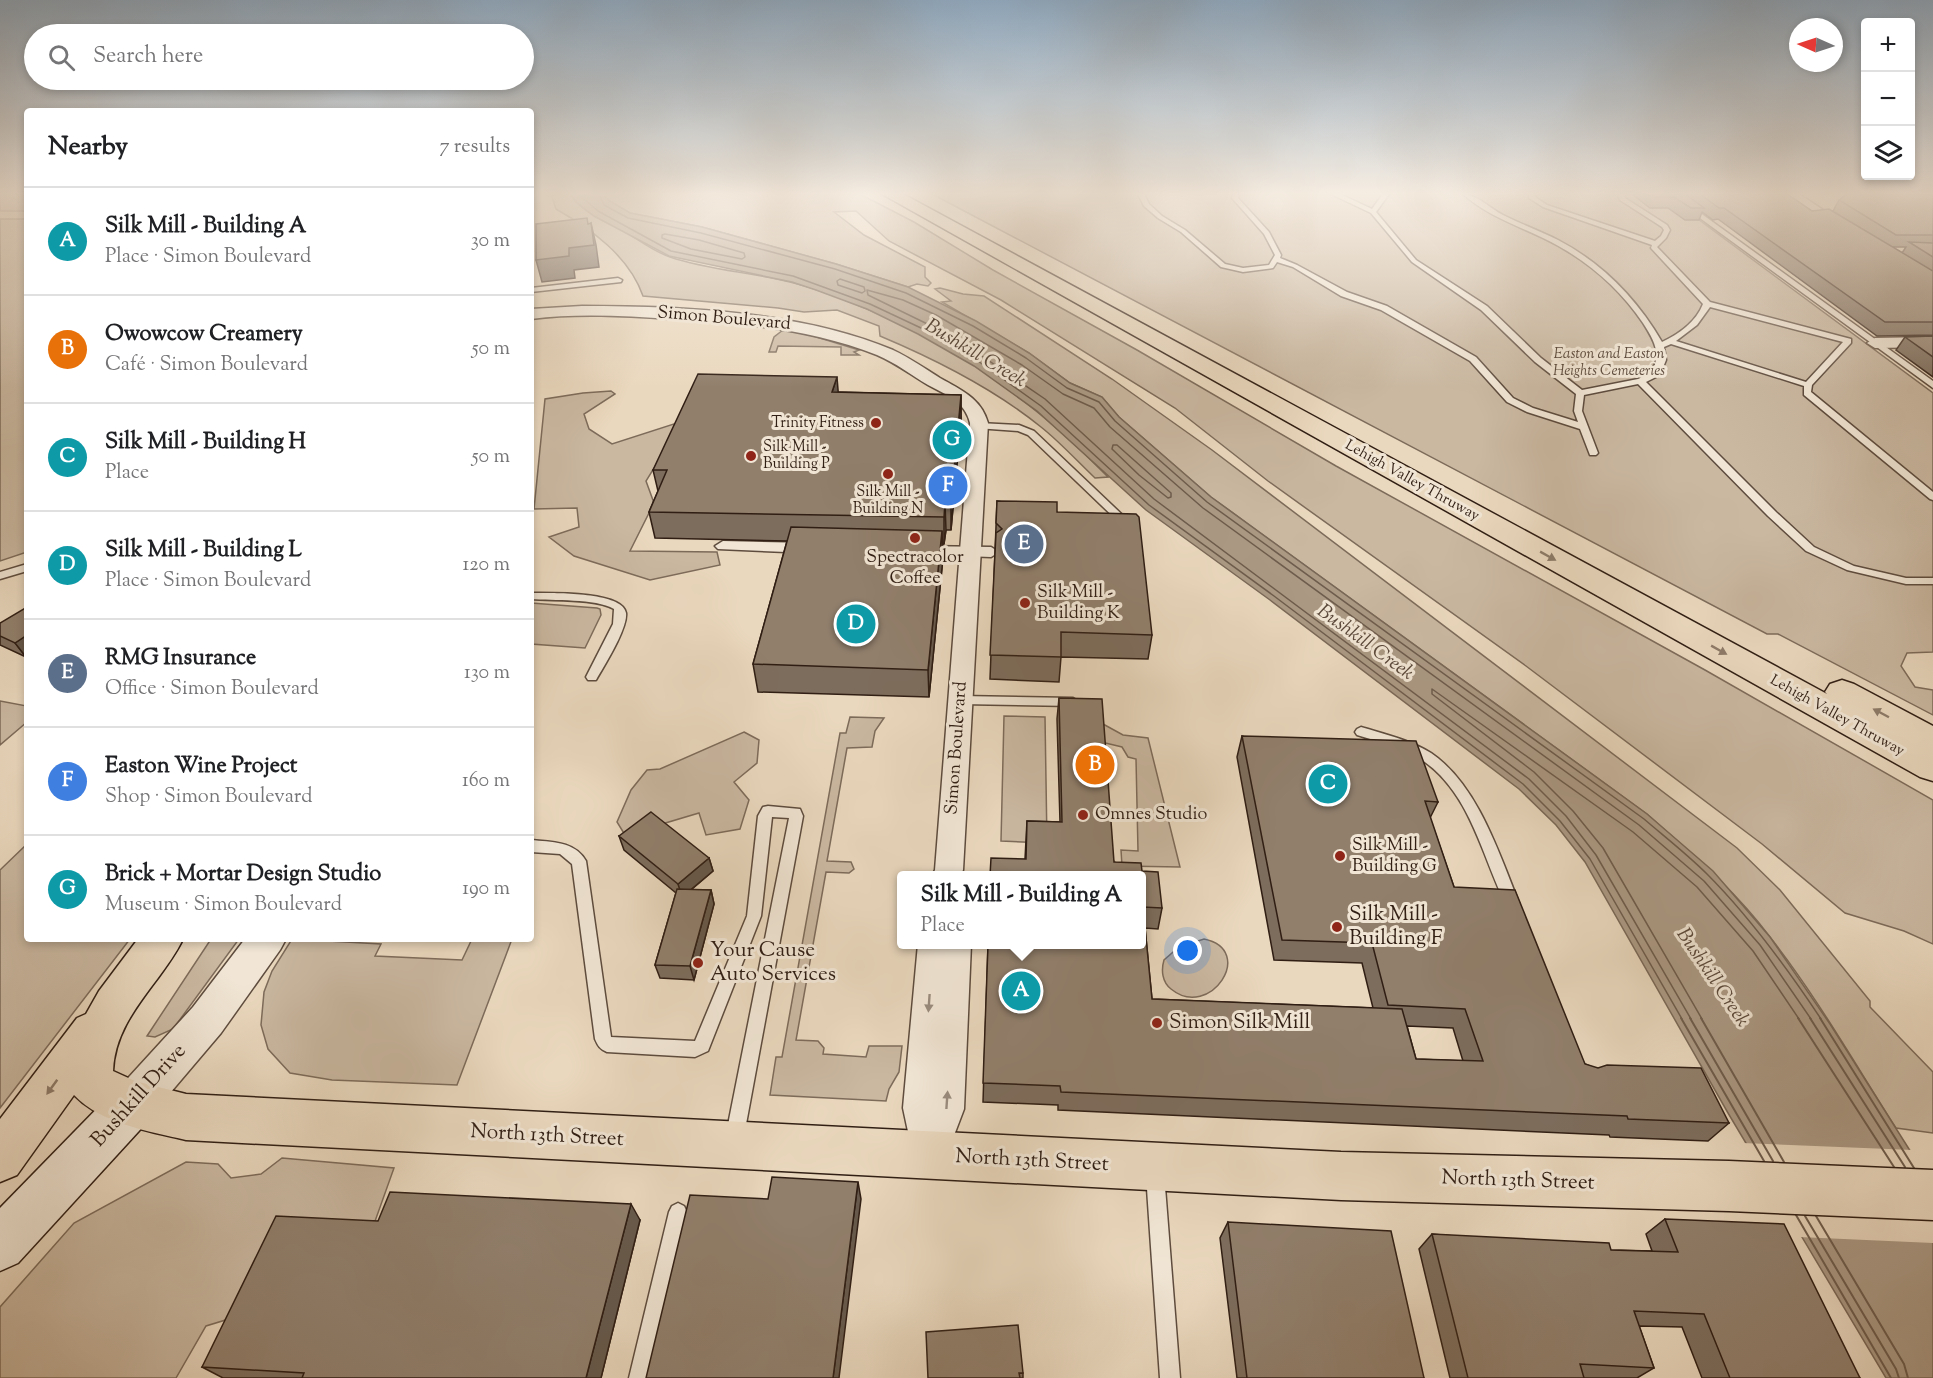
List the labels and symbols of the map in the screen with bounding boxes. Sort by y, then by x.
north arrow [1789,18,1843,72]
street label: Simon Boulevard [656,300,792,338]
water label: Bushkill Creek [919,312,1031,396]
park label: Easton and Easton Heights Cemeteries [1553,344,1665,382]
place label: Trinity Fitness [771,413,864,434]
marker: Trinity Fitness [869,416,883,430]
pin: G [932,418,972,462]
street label: Lehigh Valley Thruway [1341,435,1484,527]
place label: Silk Mill - Building P [763,437,830,475]
marker: Silk Mill - Building P [744,449,758,463]
pin: F [928,464,968,508]
marker: Silk Mill - Building N [881,467,895,481]
place label: Silk Mill - Building N [853,482,923,520]
pin: E [1004,522,1044,566]
marker: Spectracolor Coffee [908,531,922,545]
place label: Spectracolor Coffee [866,545,964,592]
one-way arrow [1540,551,1557,561]
place label: Silk Mill - Building K [1037,580,1120,627]
marker: Silk Mill - Building K [1018,596,1032,610]
water label: Bushkill Creek [1310,598,1420,688]
pin: D [836,602,876,646]
one-way arrow [1711,645,1728,655]
street label: Lehigh Valley Thruway [1766,670,1909,762]
street label: Simon Boulevard [939,680,975,816]
one-way arrow [1873,709,1890,718]
pin: B [1076,742,1114,788]
pin: C [1308,762,1348,806]
place label: Omnes Studio [1095,802,1207,828]
marker: Omnes Studio [1076,808,1090,822]
place label: Silk Mill - Building G [1352,833,1437,880]
marker: Silk Mill - Building G [1333,849,1347,863]
place label: Silk Mill - Building F [1349,900,1443,954]
marker: Silk Mill - Building F [1330,920,1344,934]
water label: Bushkill Creek [1668,923,1756,1033]
place label: Your Cause Auto Services [710,936,836,990]
your location [1173,936,1202,965]
marker: Your Cause Auto Services [691,956,705,970]
pin: A [1002,968,1040,1014]
one-way arrow [924,993,933,1012]
place label: Simon Silk Mill [1169,1008,1311,1038]
marker: Simon Silk Mill [1150,1016,1164,1030]
street label: Bushkill Drive [84,1038,194,1154]
one-way arrow [46,1079,58,1095]
one-way arrow [942,1090,952,1109]
street label: North 13th Street [470,1117,624,1155]
street label: North 13th Street [955,1142,1109,1180]
street label: North 13th Street [1441,1163,1595,1199]

